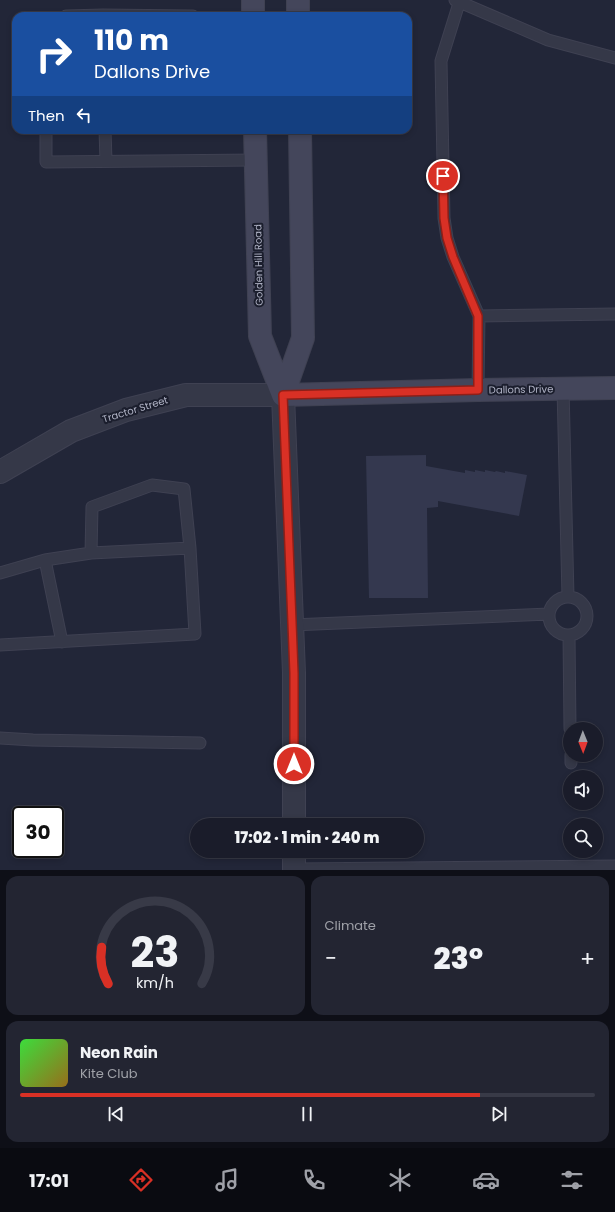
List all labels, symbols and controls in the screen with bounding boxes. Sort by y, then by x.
text: 110 m [94,21,169,60]
icon: right [28,28,80,80]
text: Dallons Drive [94,59,210,84]
icon: left [73,104,95,126]
text: Then [28,105,65,126]
pin [426,159,460,193]
icon: arrive [432,165,454,187]
street label: Golden Hill Road [250,224,267,306]
street label: Dallons Drive [489,381,553,398]
street label: Tractor Street [101,392,170,427]
north arrow [563,722,603,762]
map controls [563,722,603,858]
position arrow [273,743,315,785]
button: sound [563,770,603,810]
speed limit sign: 30 [12,806,64,858]
button: search [563,818,603,858]
text: 17:02 · 1 min · 240 m [235,827,379,848]
text: Climate [325,916,376,935]
text: 23 [131,922,180,981]
text: 23° [433,937,483,980]
text: − [325,943,337,974]
text: + [580,943,595,974]
text: km/h [136,972,174,992]
text: Neon Rain [80,1042,158,1063]
text: Kite Club [80,1064,138,1083]
icon: previous [105,1103,127,1125]
icon: pause [296,1103,318,1125]
icon: next [488,1103,510,1125]
icon: directions [127,1166,155,1194]
icon: music [213,1166,241,1194]
icon: phone [300,1166,328,1194]
icon: climate [386,1166,414,1194]
icon: car [472,1166,500,1194]
icon: filters [558,1166,586,1194]
text: 17:01 [29,1168,69,1193]

